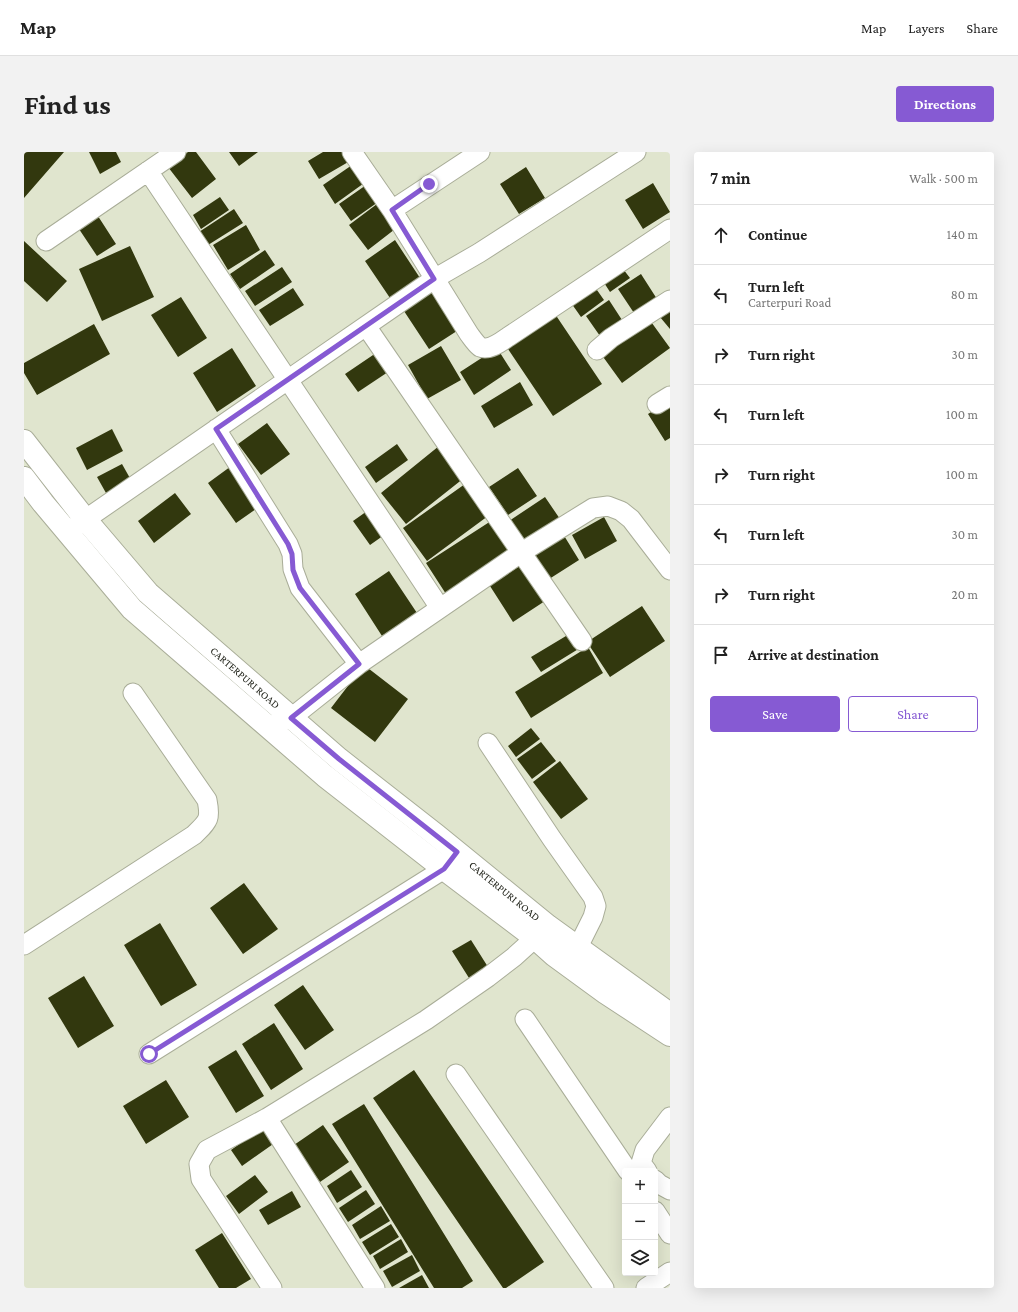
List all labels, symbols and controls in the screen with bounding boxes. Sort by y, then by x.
text: Map [20,17,56,38]
text: Map [861,20,886,36]
text: Layers [908,20,945,36]
text: Share [967,20,998,36]
button: Directions [896,86,994,122]
text: Find us [24,89,111,120]
text: 7 min [710,169,751,188]
text: Walk · 500 m [909,171,978,186]
route end [420,175,438,193]
icon: ahead [710,224,732,246]
text: Continue [748,227,807,243]
text: 140 m [947,227,978,242]
text: Turn left [748,279,804,295]
icon: left [710,284,732,306]
text: 80 m [951,287,978,302]
text: Carterpuri Road [748,295,831,310]
icon: right [710,344,732,366]
text: Turn right [748,347,815,363]
text: 30 m [952,347,978,362]
icon: left [710,404,732,426]
text: Turn left [748,407,804,423]
text: 100 m [946,407,978,422]
icon: right [710,464,732,486]
text: Turn right [748,467,815,483]
text: 100 m [946,467,978,482]
icon: left [710,524,732,546]
text: Turn left [748,527,804,543]
text: 30 m [952,527,978,542]
icon: right [710,584,732,606]
text: Turn right [748,587,815,603]
text: 20 m [952,587,978,602]
street label: CARTERPURI ROAD [208,644,282,711]
icon: arrive [710,644,732,666]
text: Arrive at destination [748,647,879,663]
button: Save [710,696,840,732]
button: Share [848,696,978,732]
street label: CARTERPURI ROAD [467,859,542,923]
route start [140,1045,158,1063]
map controls [622,1168,658,1276]
button: + [622,1168,658,1204]
button: − [622,1204,658,1240]
button: layers [622,1240,658,1276]

